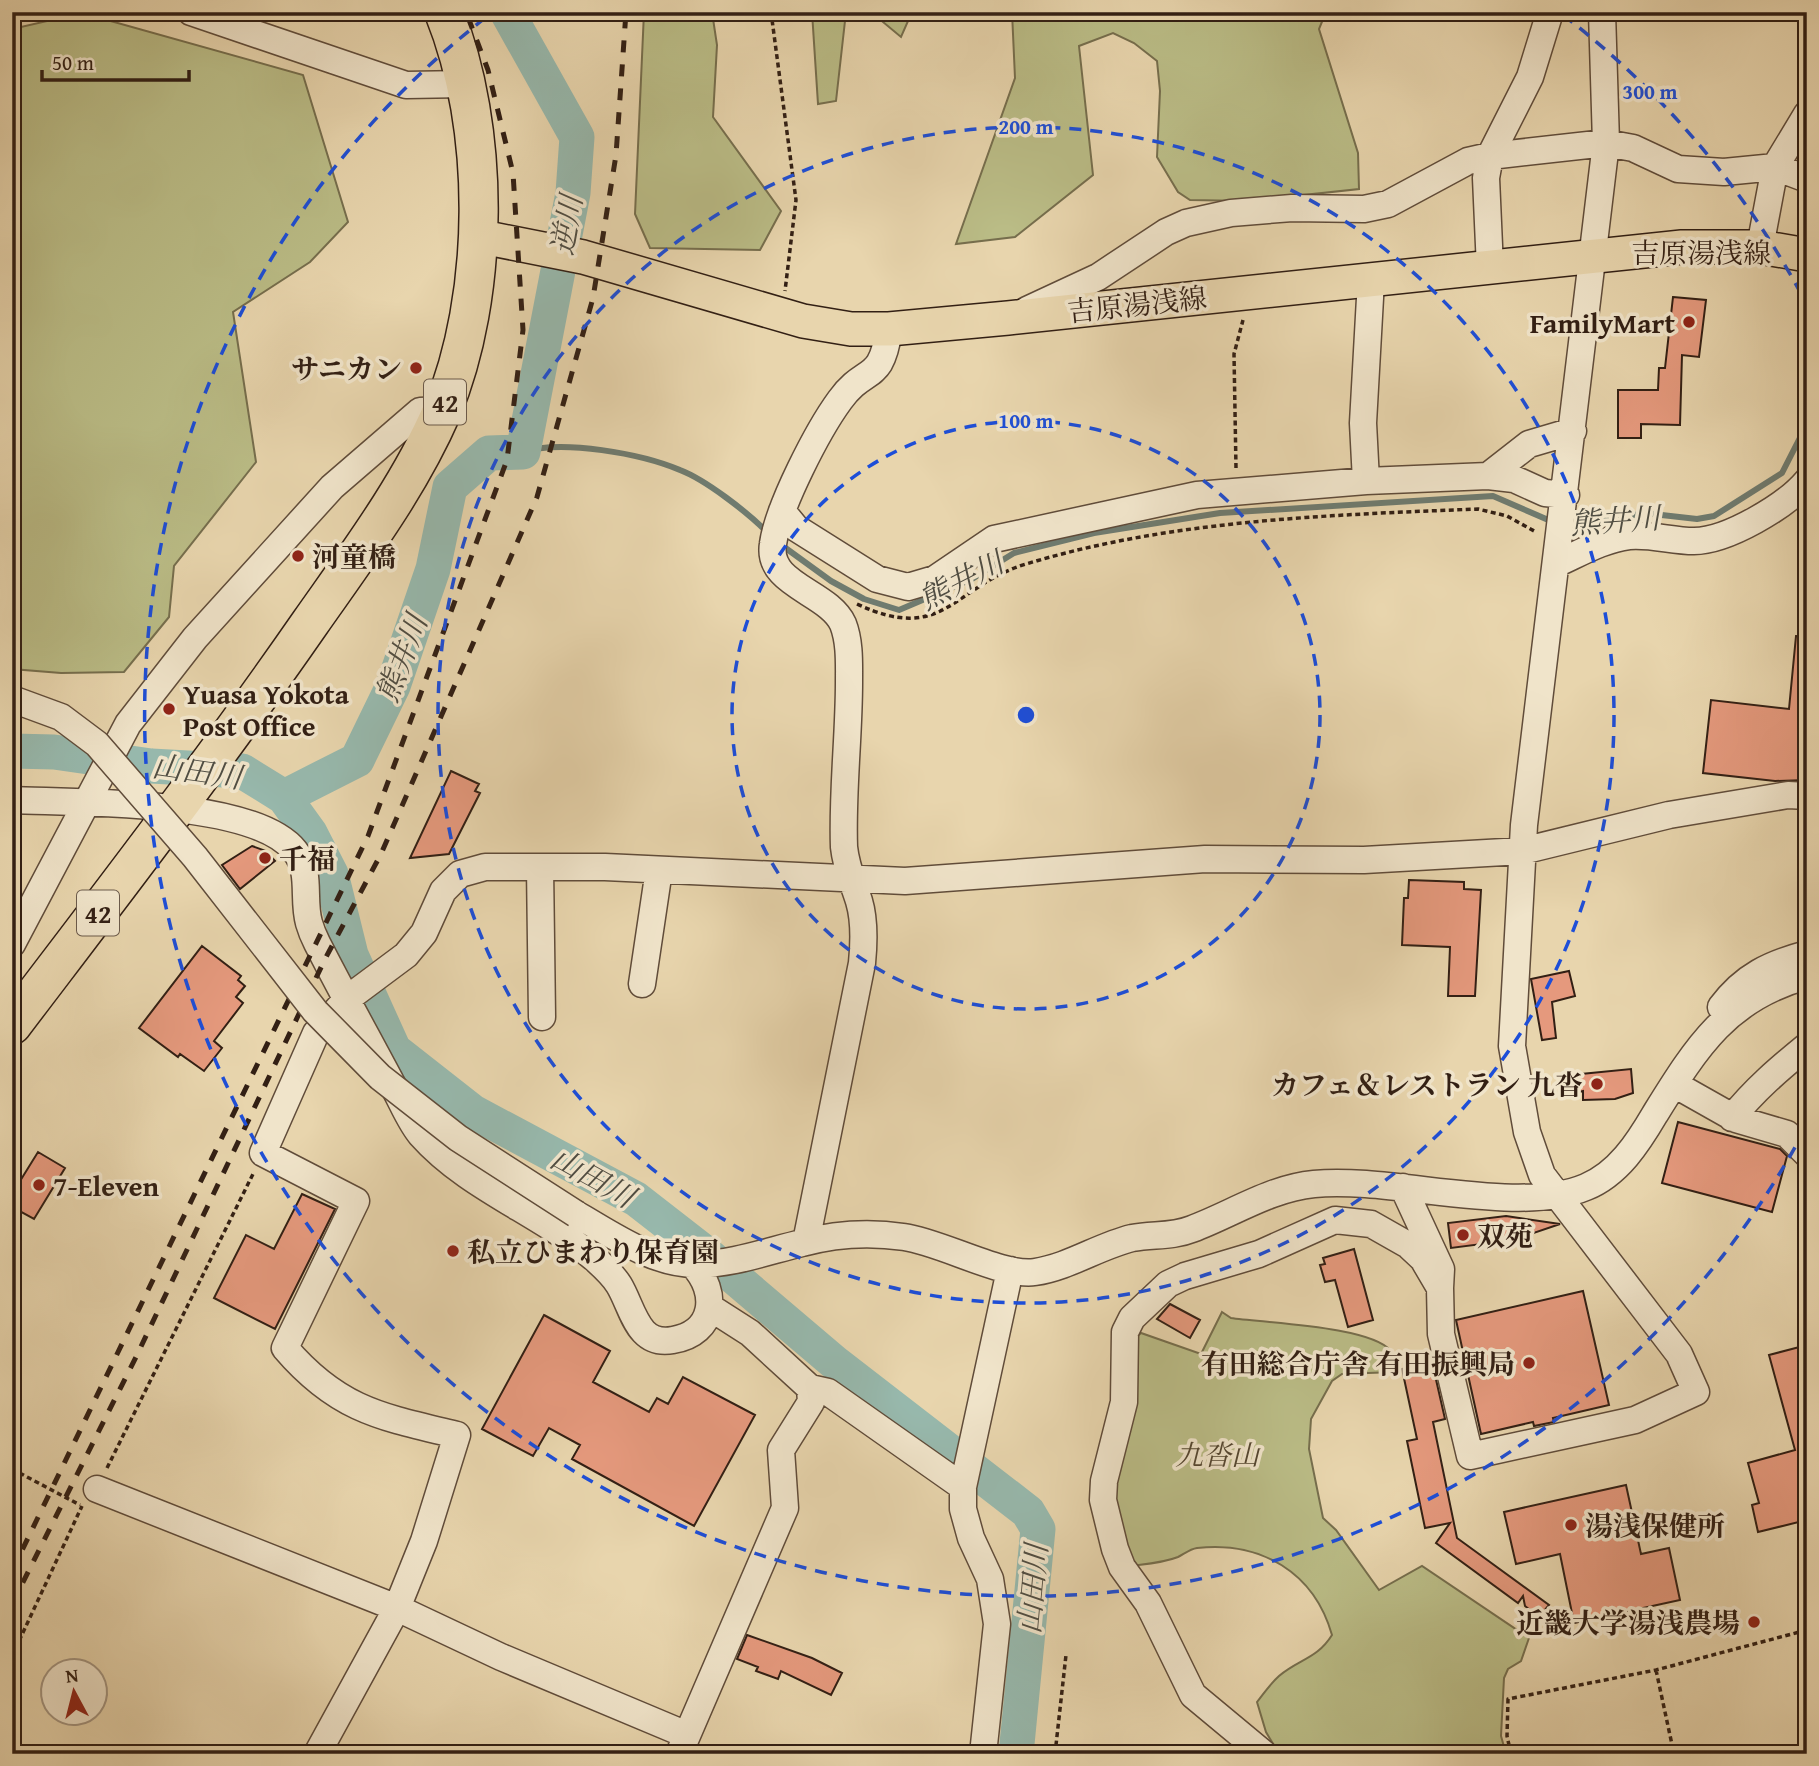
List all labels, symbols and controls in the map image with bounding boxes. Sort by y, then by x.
scale bar [42,38,189,82]
text: 50 m [52,47,94,78]
text: 300 m [1622,76,1678,107]
text: 200 m [998,111,1054,142]
water label: 逆川 [539,189,593,258]
street label: 吉原湯浅線 [1631,232,1771,273]
street label: 吉原湯浅線 [1065,276,1209,332]
place label: FamilyMart [1530,302,1675,343]
marker: FamilyMart [1681,314,1697,330]
place label: サニカン [291,348,402,389]
marker: サニカン [408,360,424,376]
road number: 42 [424,380,466,424]
text: 100 m [998,405,1054,436]
water label: 熊井川 [1569,495,1664,545]
place label: 河童橋 [312,536,396,577]
water label: 熊井川 [911,539,1014,620]
marker: 河童橋 [290,548,306,564]
water label: 熊井川 [364,605,439,708]
place label: Yuasa Yokota Post Office [183,673,350,746]
marker: Yuasa Yokota Post Office [161,701,177,717]
centre of rings [1014,703,1038,727]
water label: 山田川 [149,743,248,799]
place label: 千福 [279,838,335,879]
marker: 千福 [257,850,273,866]
road number: 42 [77,890,119,936]
place label: カフェ＆レストラン 九沓 [1271,1064,1583,1105]
marker: カフェ＆レストラン 九沓 [1589,1076,1605,1092]
water label: 山田川 [543,1136,646,1220]
place label: 7-Eleven [53,1165,159,1206]
marker: 7-Eleven [31,1177,47,1193]
place label: 双苑 [1477,1215,1533,1256]
marker: 双苑 [1455,1227,1471,1243]
place label: 私立ひまわり保育園 [467,1231,719,1272]
marker: 私立ひまわり保育園 [445,1243,461,1259]
place label: 有田総合庁舎 有田振興局 [1201,1343,1515,1384]
marker: 有田総合庁舎 有田振興局 [1521,1355,1537,1371]
park label: 九沓山 [1175,1434,1261,1475]
place label: 湯浅保健所 [1585,1505,1725,1546]
marker: 湯浅保健所 [1563,1517,1579,1533]
water label: 山田川 [1006,1539,1058,1636]
place label: 近畿大学湯浅農場 [1516,1602,1740,1643]
marker: 近畿大学湯浅農場 [1746,1614,1762,1630]
north arrow [38,1658,108,1728]
text: N [64,1660,80,1690]

